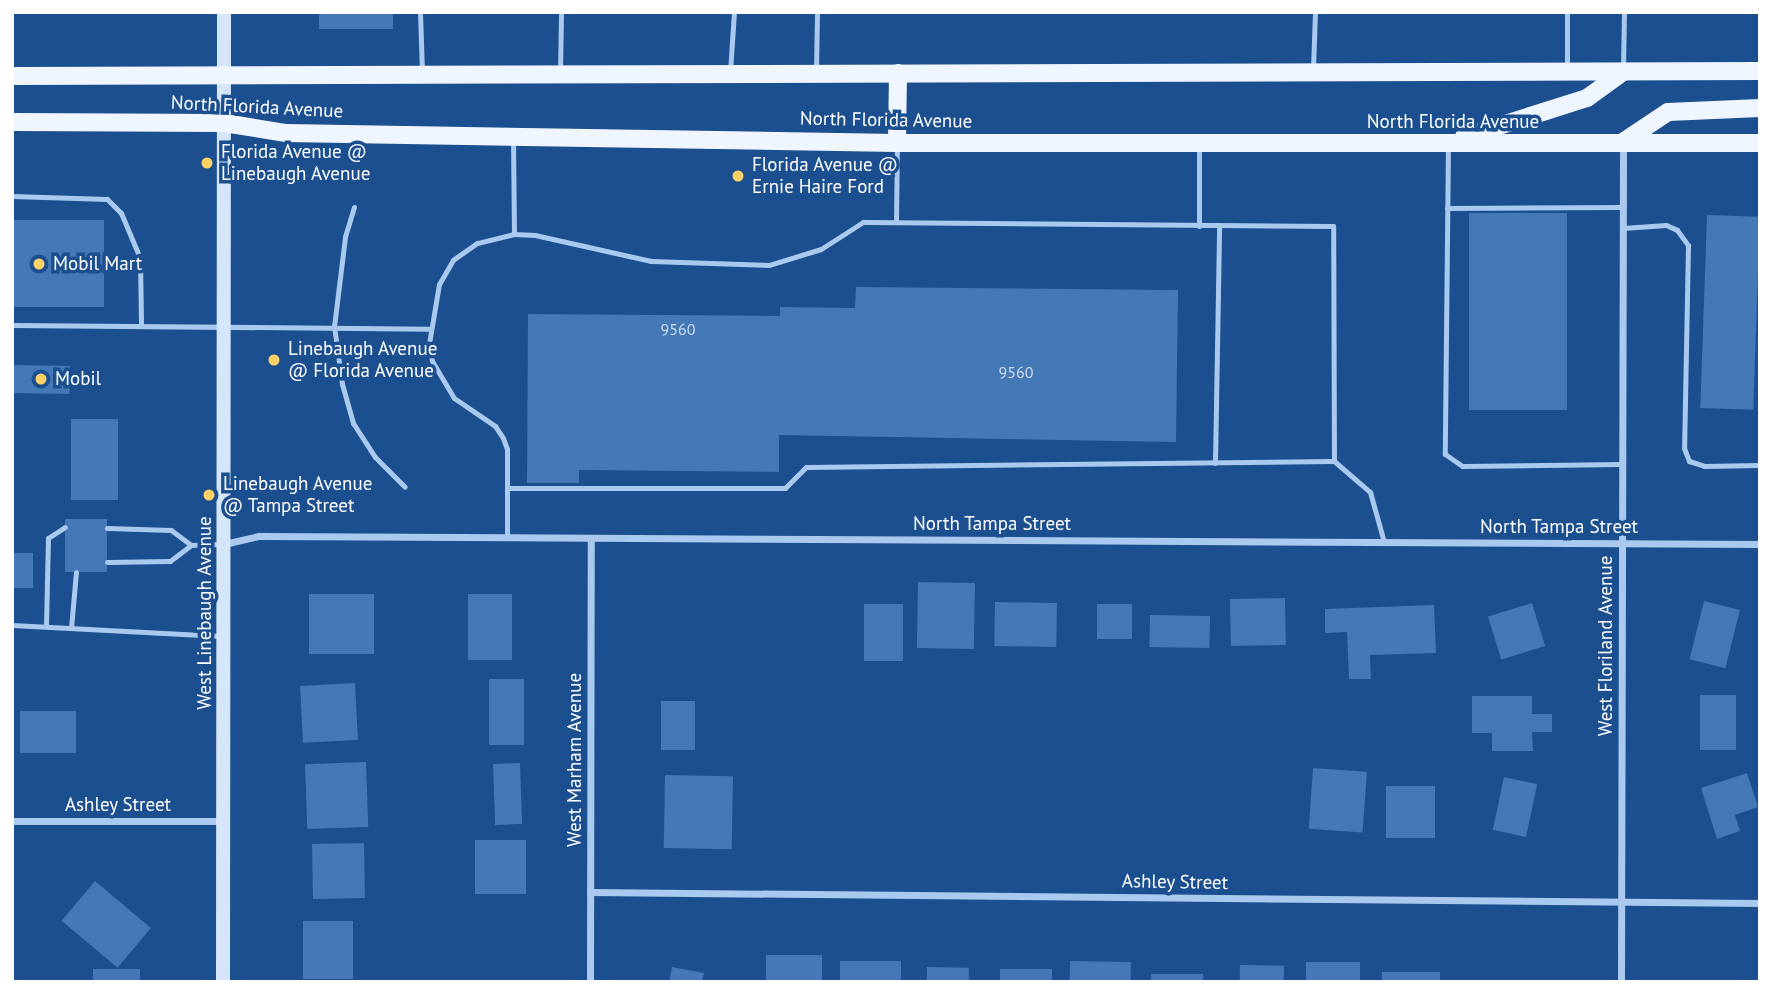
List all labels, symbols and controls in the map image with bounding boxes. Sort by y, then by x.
street label: North Florida Avenue [170,91,344,123]
street label: North Florida Avenue [799,107,973,133]
street label: North Florida Avenue [1366,111,1540,133]
place label: Florida Avenue @ Linebaugh Avenue [221,141,371,185]
place label: Florida Avenue @ Ernie Haire Ford [752,154,898,198]
marker: Florida Avenue @ Linebaugh Avenue [199,155,215,171]
marker: Florida Avenue @ Ernie Haire Ford [730,168,746,184]
place label: Mobil Mart [53,253,142,275]
marker: Mobil Mart [31,256,47,272]
house number: 9560 [661,319,695,339]
place label: Linebaugh Avenue @ Florida Avenue [288,338,438,382]
marker: Linebaugh Avenue @ Florida Avenue [266,352,282,368]
house number: 9560 [999,362,1033,382]
place label: Mobil [55,368,101,390]
marker: Mobil [33,371,49,387]
place label: Linebaugh Avenue @ Tampa Street [223,473,373,517]
marker: Linebaugh Avenue @ Tampa Street [201,487,217,503]
street label: North Tampa Street [913,513,1071,535]
street label: West Linebaugh Avenue [194,516,216,710]
street label: North Tampa Street [1480,516,1638,538]
street label: West Floriland Avenue [1595,555,1617,737]
street label: West Marham Avenue [564,673,586,847]
street label: Ashley Street [65,794,171,816]
street label: Ashley Street [1121,870,1229,894]

